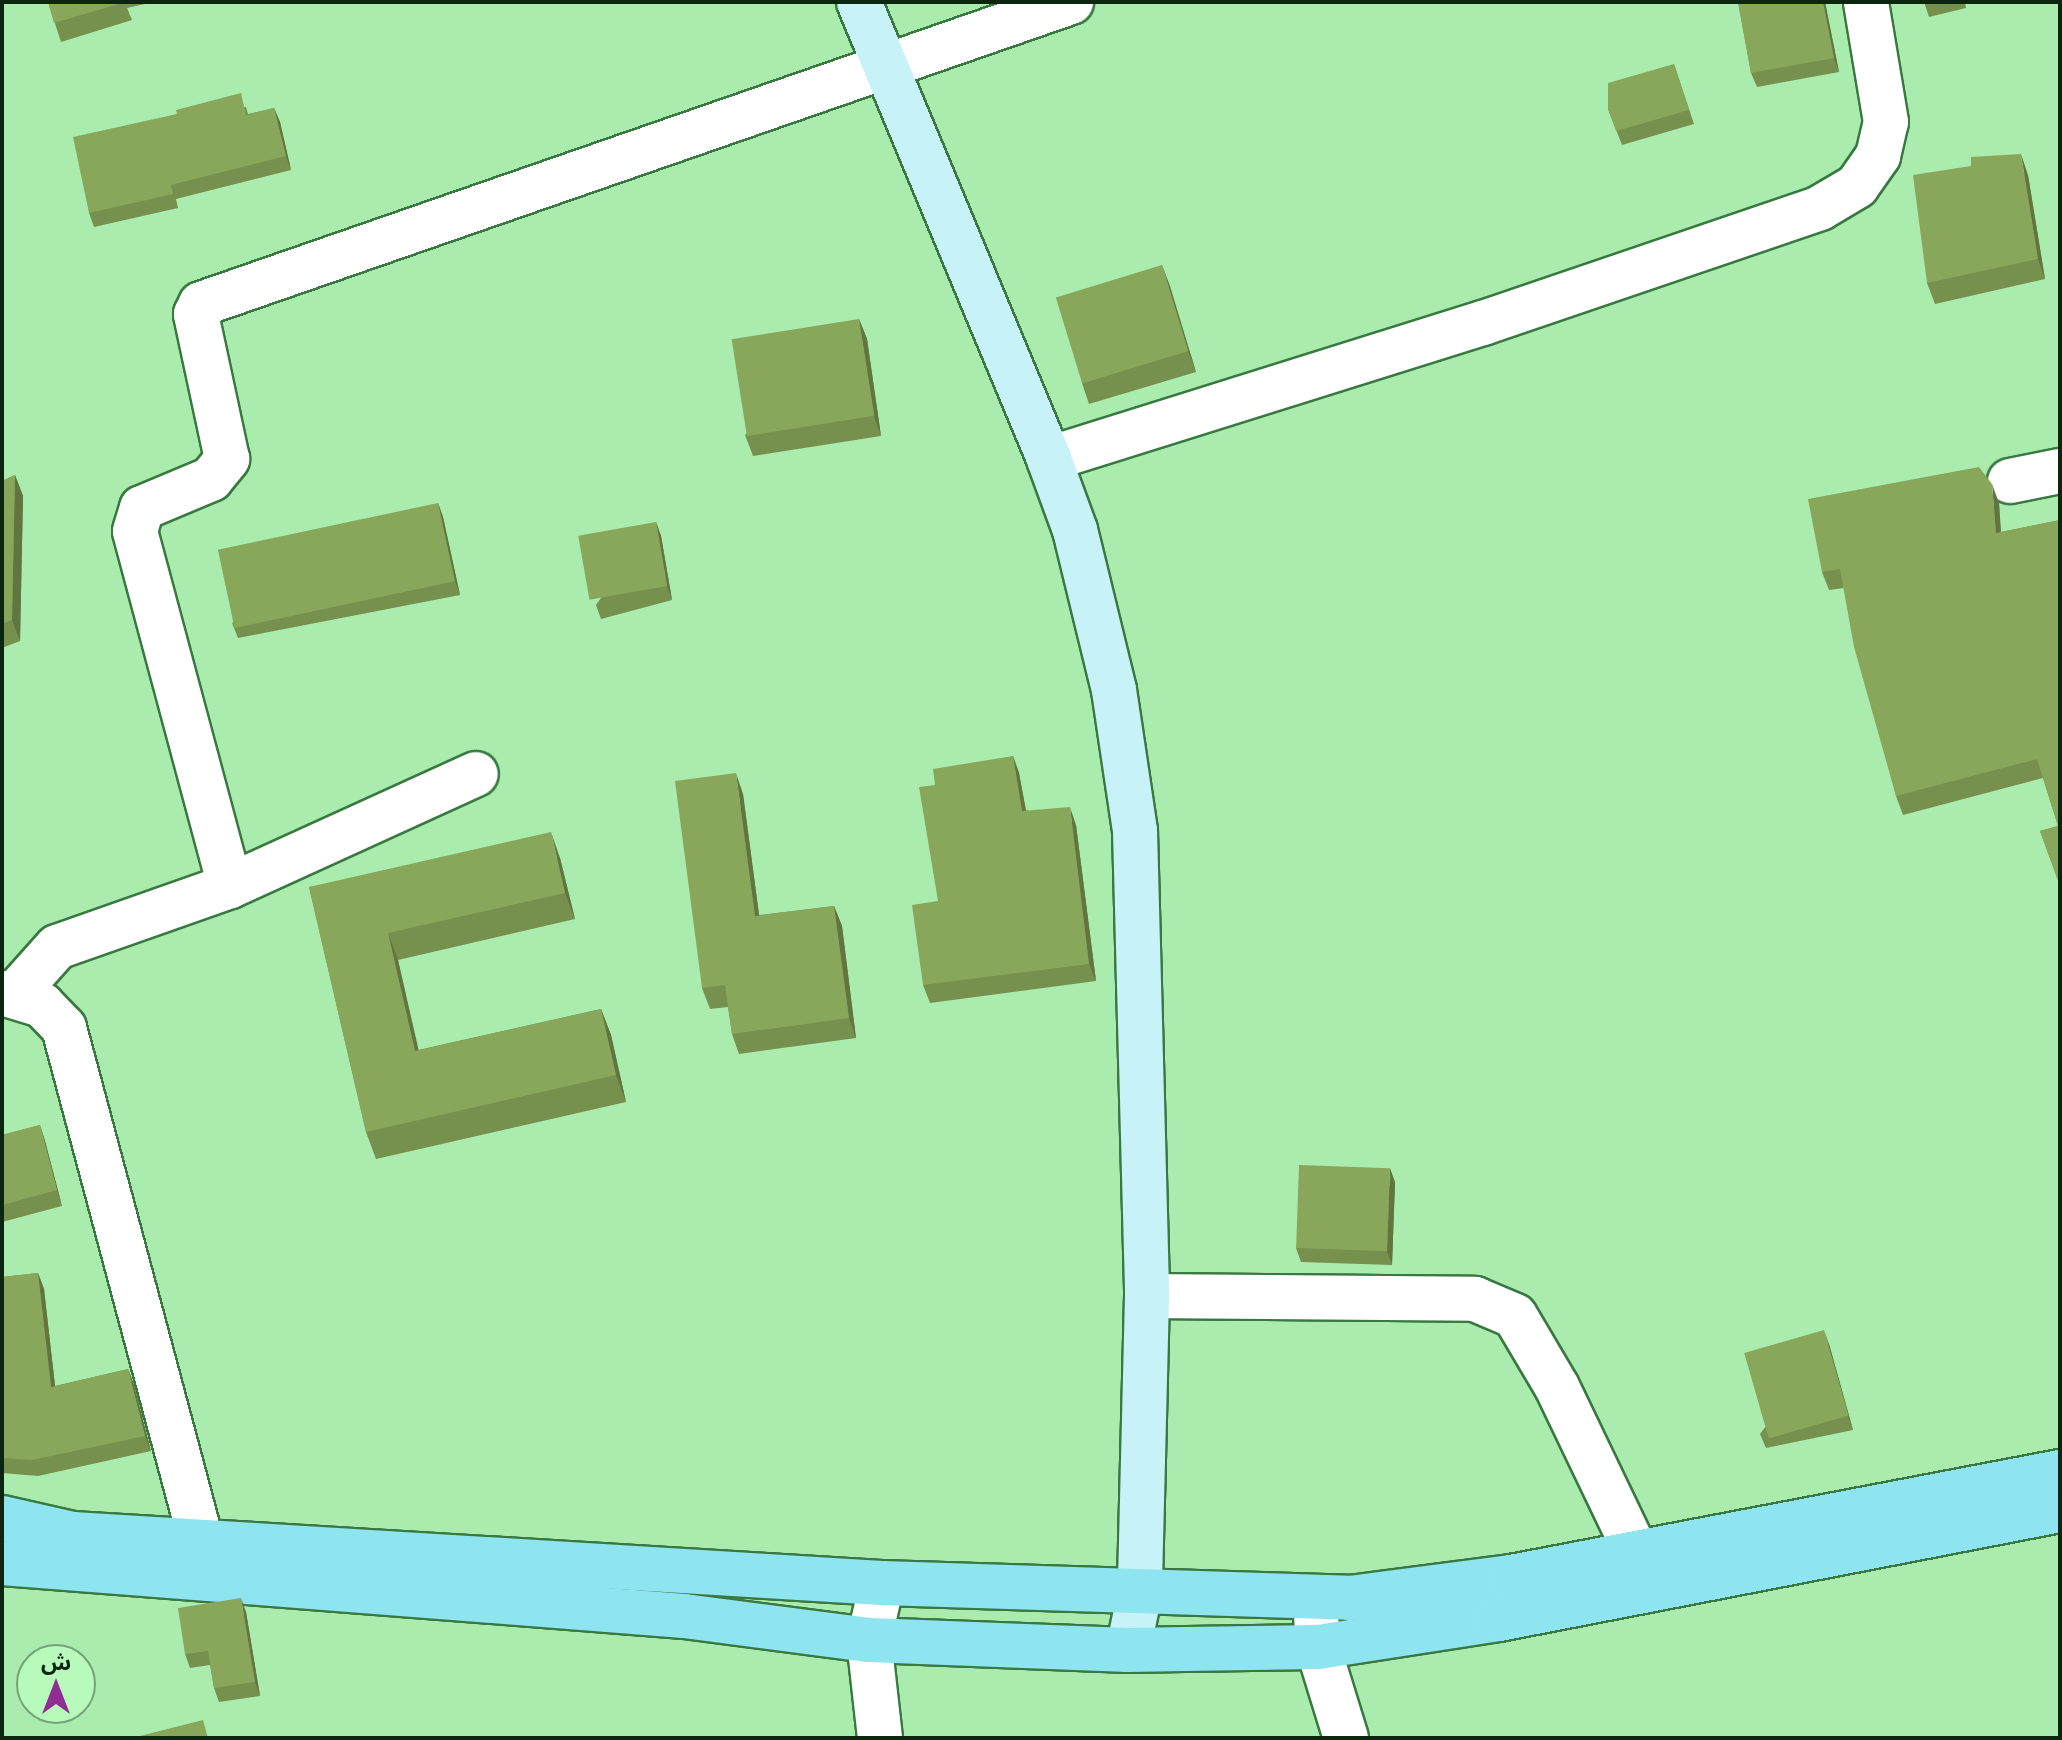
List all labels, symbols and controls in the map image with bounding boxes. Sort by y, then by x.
north arrow [16,1644,96,1724]
text: ش [41,1649,71,1675]

